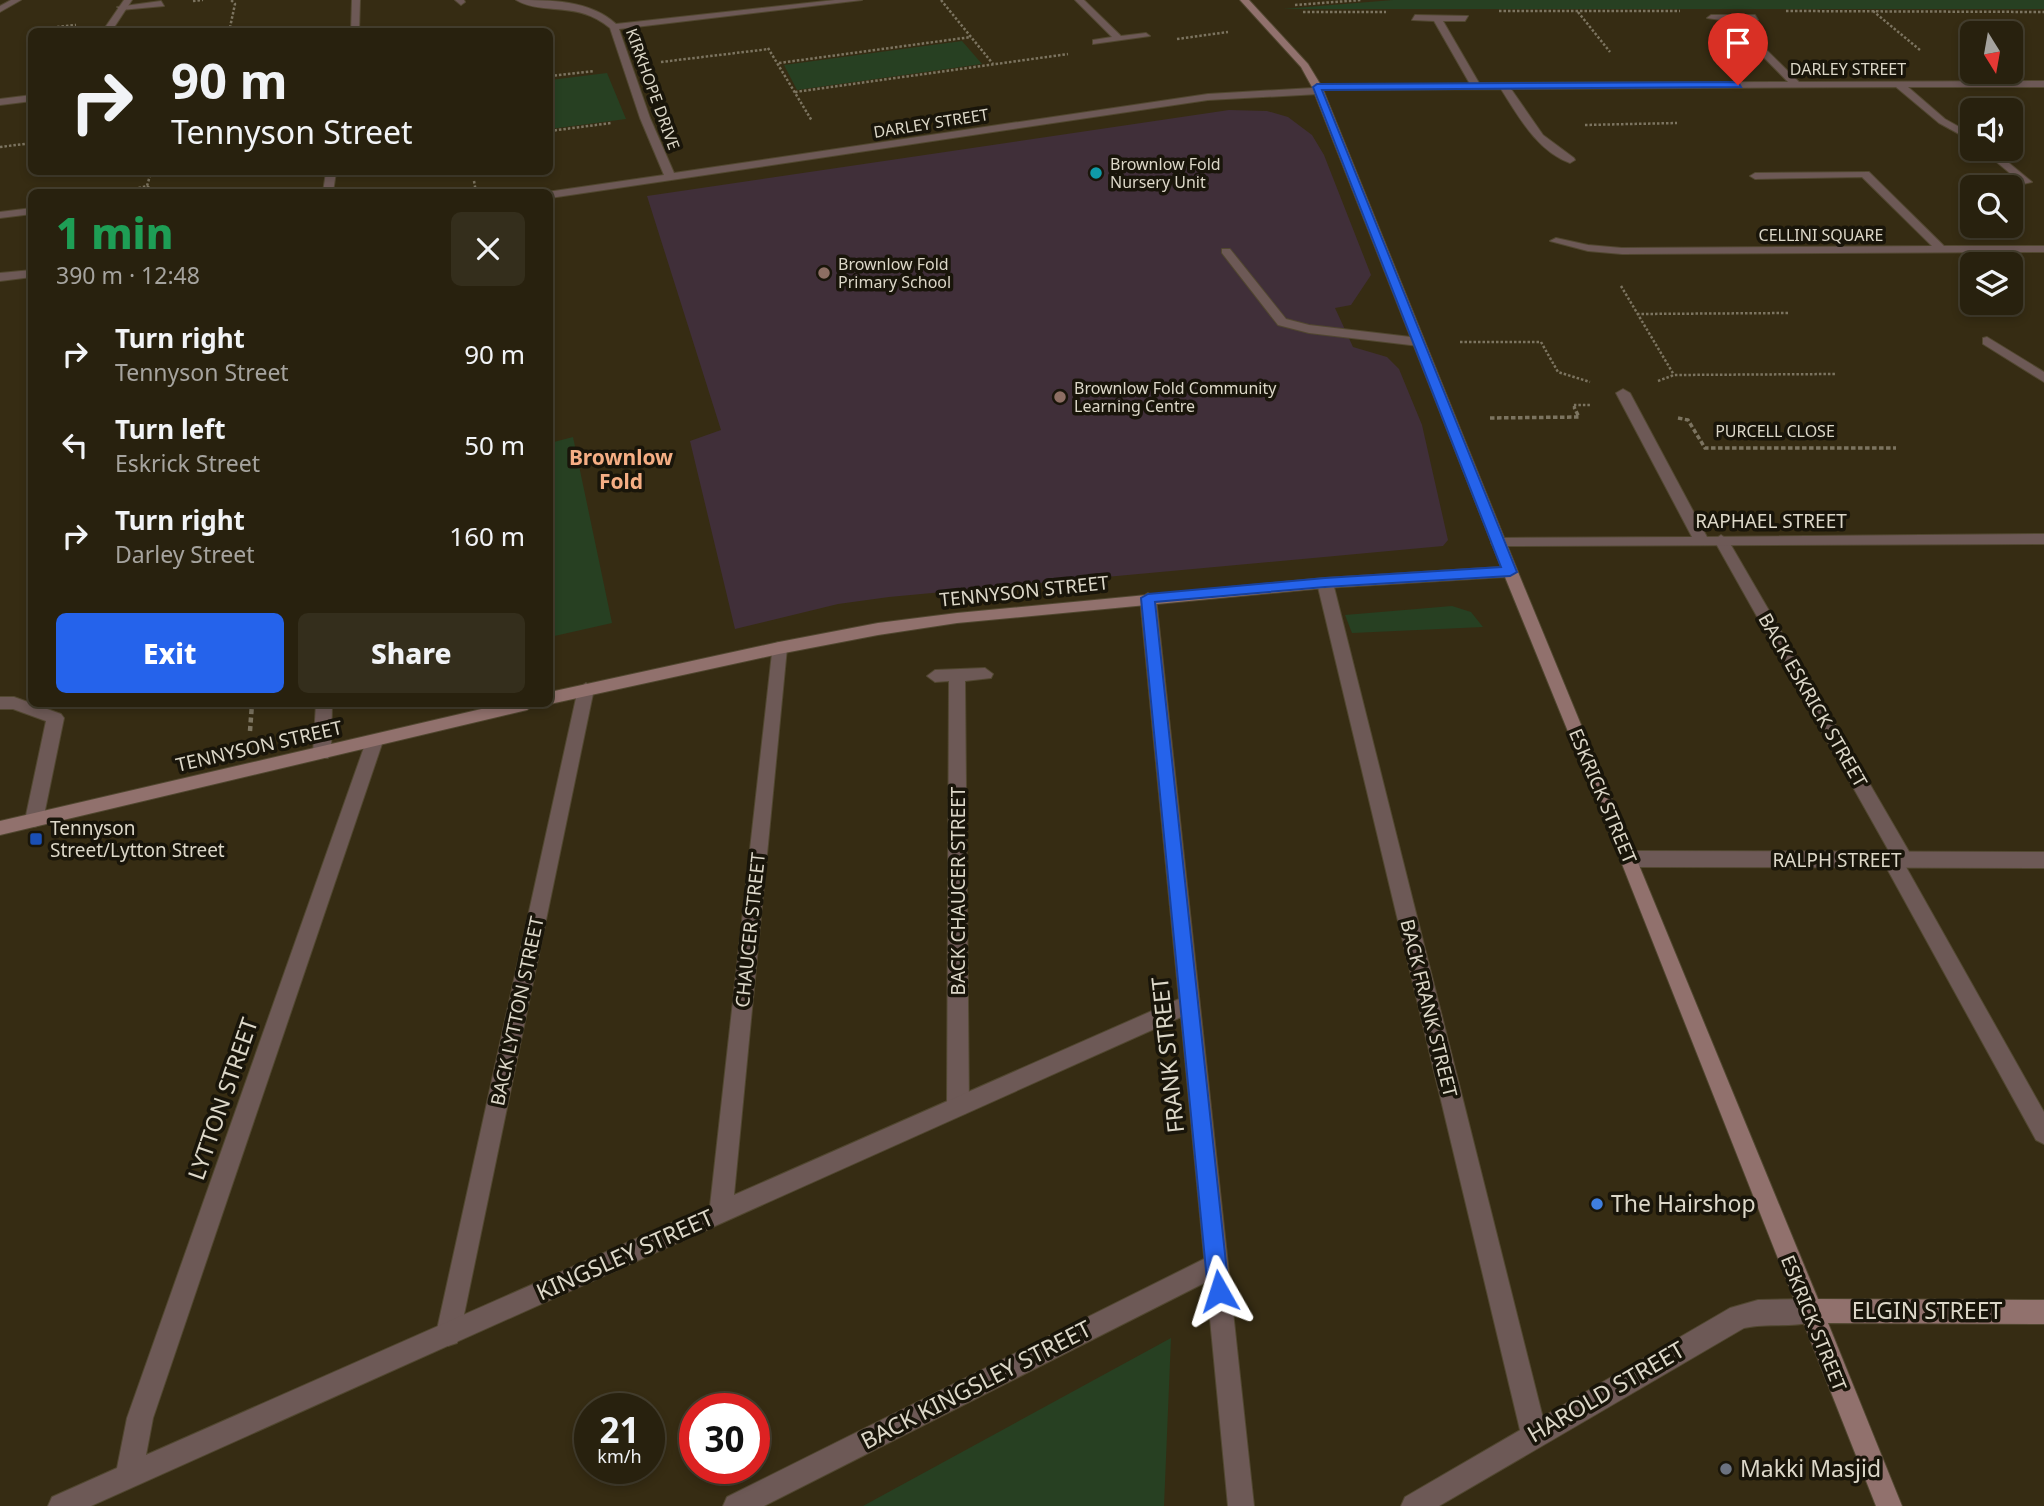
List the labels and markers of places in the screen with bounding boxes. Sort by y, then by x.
pin [1708,13,1768,85]
place label: Brownlow Fold Nursery Unit [1110,153,1221,193]
marker: Brownlow Fold Nursery Unit [1088,165,1104,181]
place label: Brownlow Fold Primary School [838,253,951,293]
marker: Brownlow Fold Primary School [816,265,832,281]
place label: Brownlow Fold Community Learning Centre [1074,377,1277,417]
marker: Brownlow Fold Community Learning Centre [1052,389,1068,405]
place label: Tennyson Street/Lytton Street [50,815,225,863]
marker: Tennyson Street/Lytton Street [28,831,44,847]
place label: The Hairshop [1611,1187,1756,1219]
marker: The Hairshop [1589,1196,1605,1212]
place label: Makki Masjid [1740,1452,1881,1484]
marker: Makki Masjid [1718,1461,1734,1477]

